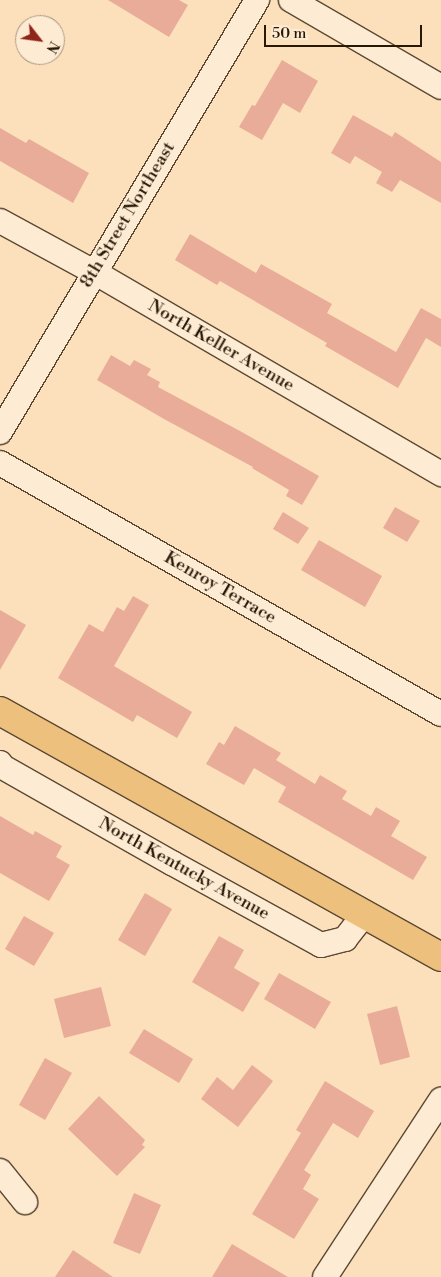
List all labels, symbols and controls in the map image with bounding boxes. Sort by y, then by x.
north arrow [15,15,65,65]
scale bar [266,15,424,47]
text: 50 m [272,24,306,43]
text: N [42,38,63,56]
street label: 8th Street Northeast [76,138,180,292]
street label: North Keller Avenue [144,295,298,397]
street label: Kenroy Terrace [160,547,280,629]
street label: North Kentucky Avenue [95,813,273,925]

